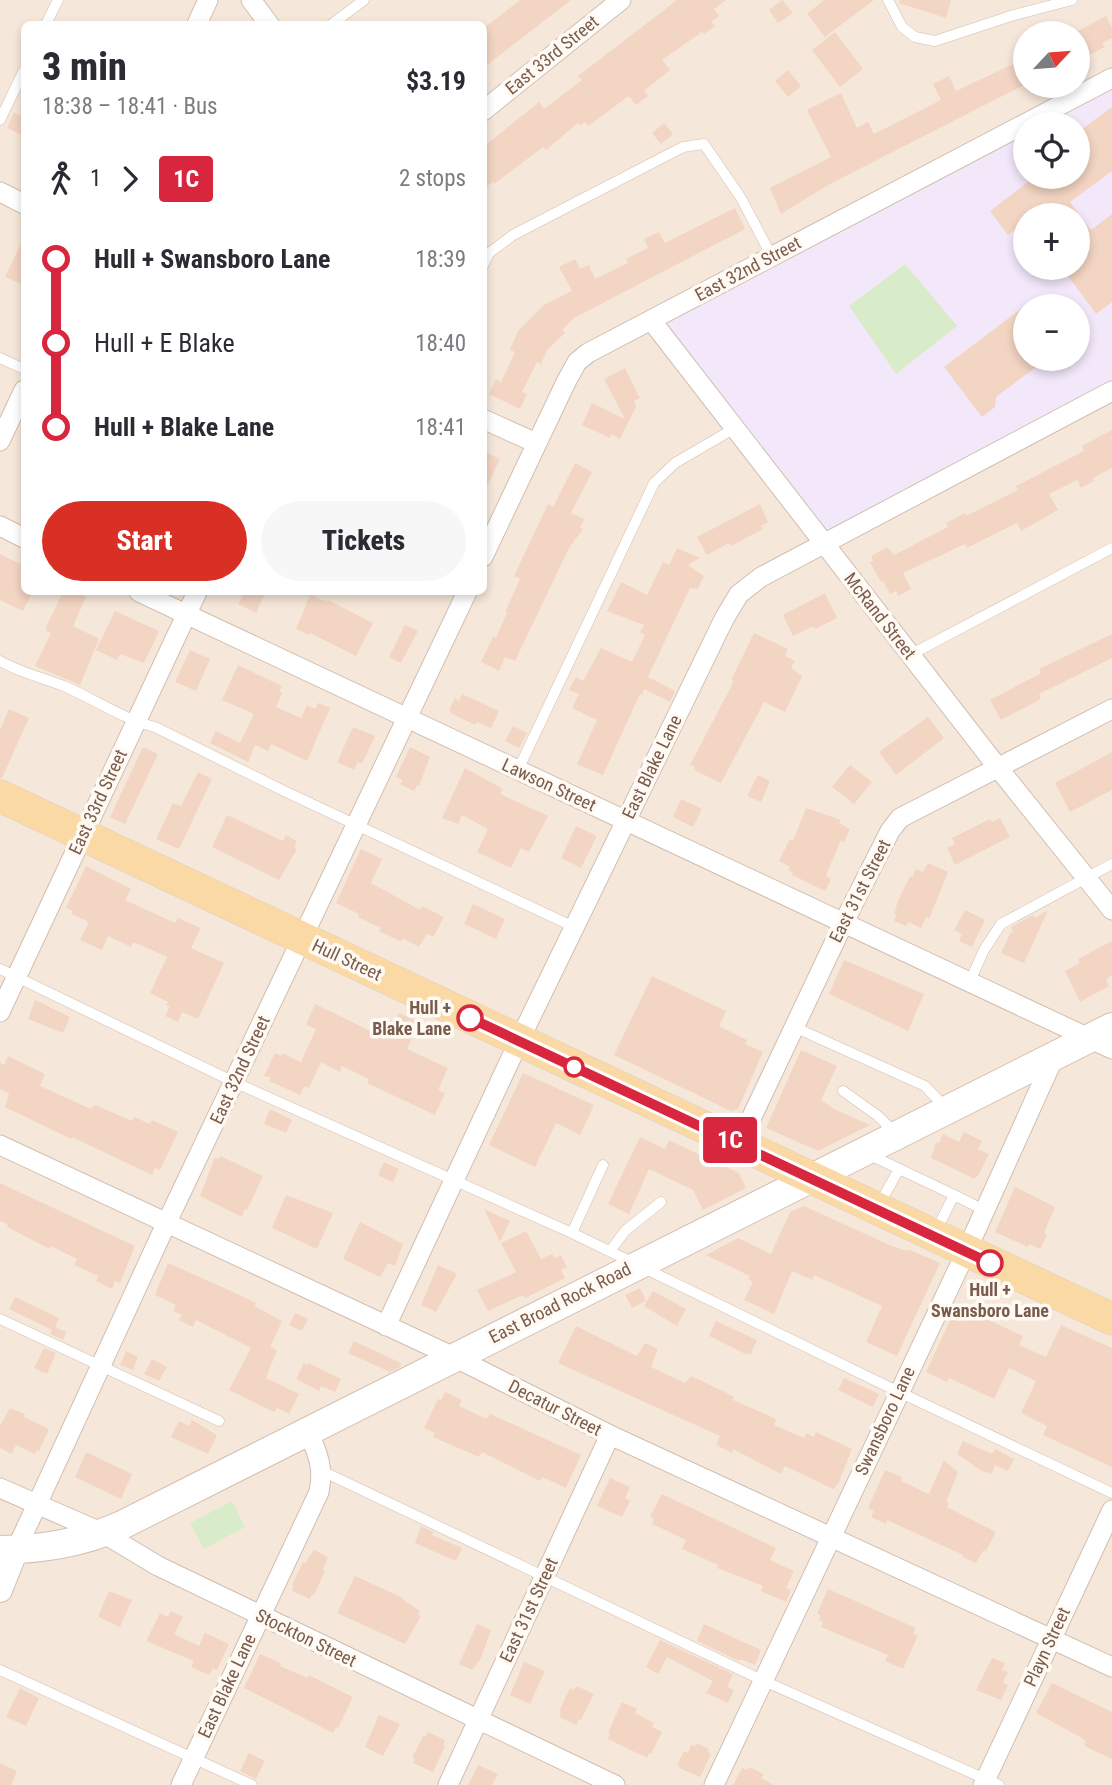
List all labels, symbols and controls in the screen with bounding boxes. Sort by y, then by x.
street label: East 33rd Street [501,11,602,99]
north arrow [1013,21,1090,98]
map controls [1013,21,1090,371]
text: 3 min [42,45,127,89]
text: $3.19 [406,66,466,96]
text: 18:38 – 18:41 · Bus [42,93,218,120]
button: locate [1013,112,1090,189]
icon: walk [42,160,80,198]
icon: forward [111,160,149,198]
text: 1 [90,165,101,192]
text: 1C [173,165,199,193]
text: 2 stops [399,165,466,192]
button: + [1013,203,1090,280]
street label: East 32nd Street [691,232,804,305]
text: Hull + Swansboro Lane [94,244,330,274]
text: 18:39 [415,246,466,273]
button: − [1013,294,1090,371]
text: Hull + E Blake [94,328,235,358]
text: 18:40 [415,330,466,357]
text: Hull + Blake Lane [94,412,274,442]
text: 18:41 [415,414,466,441]
button: Start [42,501,247,581]
button: Tickets [261,501,466,581]
street label: McRand Street [840,568,921,663]
street label: East Blake Lane [617,712,686,822]
street label: East 33rd Street [64,746,131,858]
street label: Lawson Street [499,754,599,815]
street label: East 31st Street [825,836,895,946]
street label: Hull Street [309,934,385,985]
place label: Hull + Blake Lane [372,997,451,1039]
marker: Hull + Blake Lane [457,1005,483,1031]
street label: East 32nd Street [205,1012,274,1127]
unlabelled marker [564,1057,584,1077]
line badge: 1C [698,1117,762,1163]
text: 1C [717,1126,743,1154]
marker: Hull + Swansboro Lane [977,1250,1003,1276]
street label: East Broad Rock Road [485,1258,634,1347]
place label: Hull + Swansboro Lane [931,1279,1049,1321]
street label: Swansboro Lane [850,1363,919,1478]
street label: Decatur Street [505,1375,605,1440]
street label: East 31st Street [495,1554,562,1665]
street label: Stockton Street [253,1604,360,1671]
street label: Playn Street [1019,1604,1074,1690]
street label: East Blake Lane [193,1630,260,1741]

